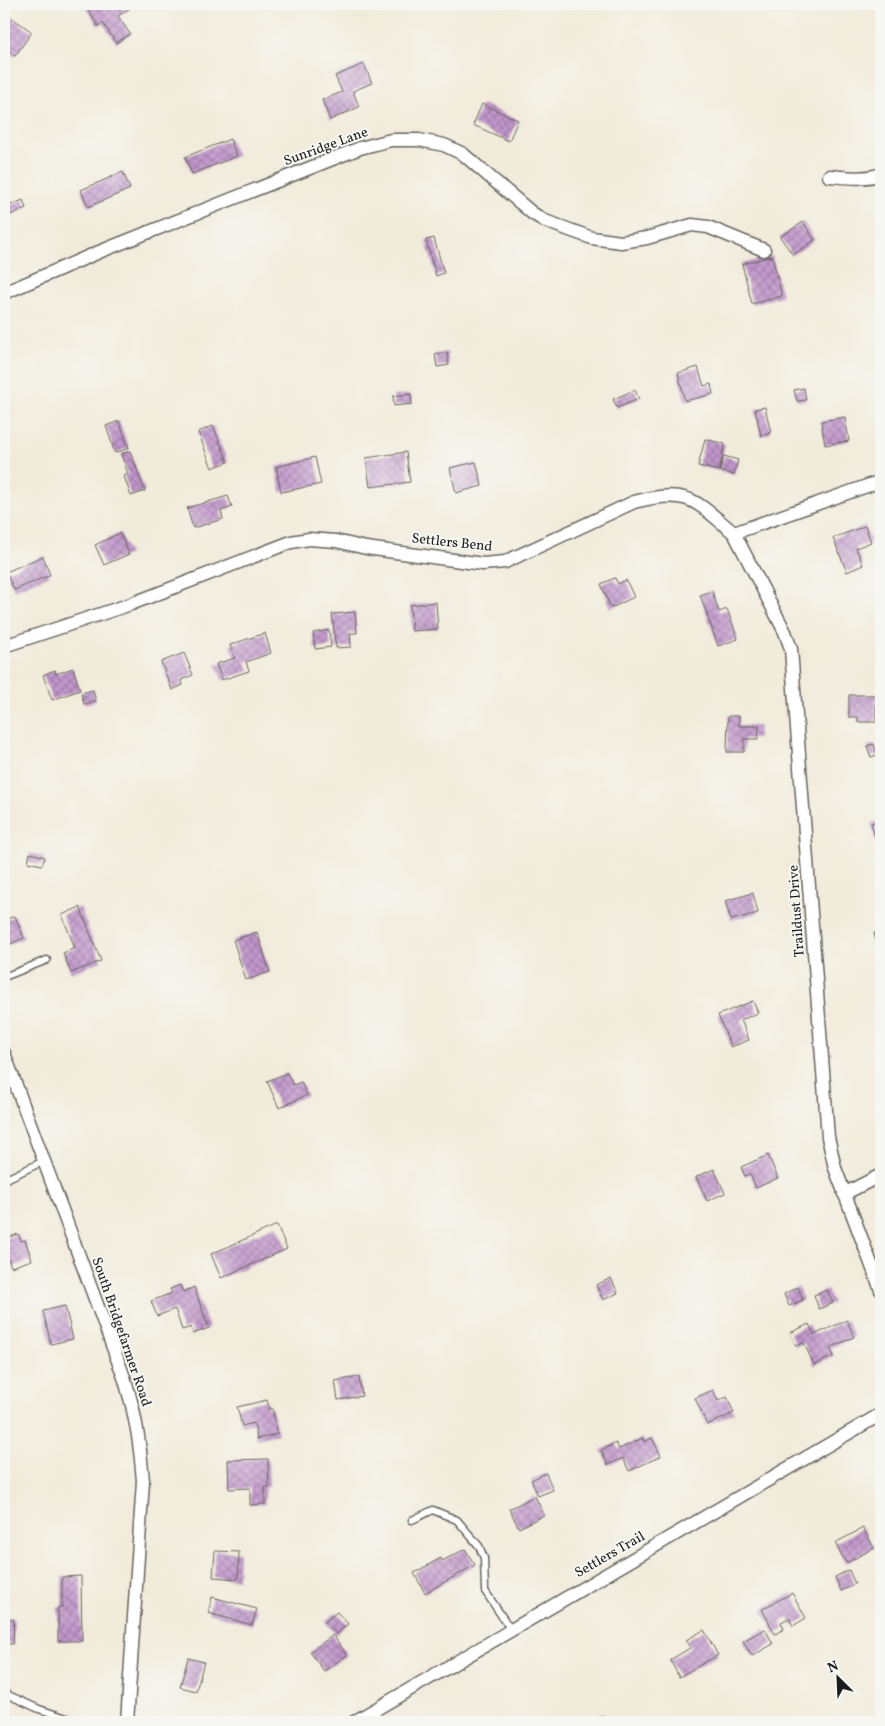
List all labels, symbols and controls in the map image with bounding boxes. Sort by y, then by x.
street label: Sunridge Lane [281,123,371,171]
street label: Settlers Bend [411,529,493,557]
street label: Traildust Drive [784,864,810,958]
street label: South Bridgefarmer Road [87,1255,155,1409]
street label: Settlers Trail [571,1527,649,1583]
north arrow [812,1654,862,1704]
text: N [825,1657,842,1678]

